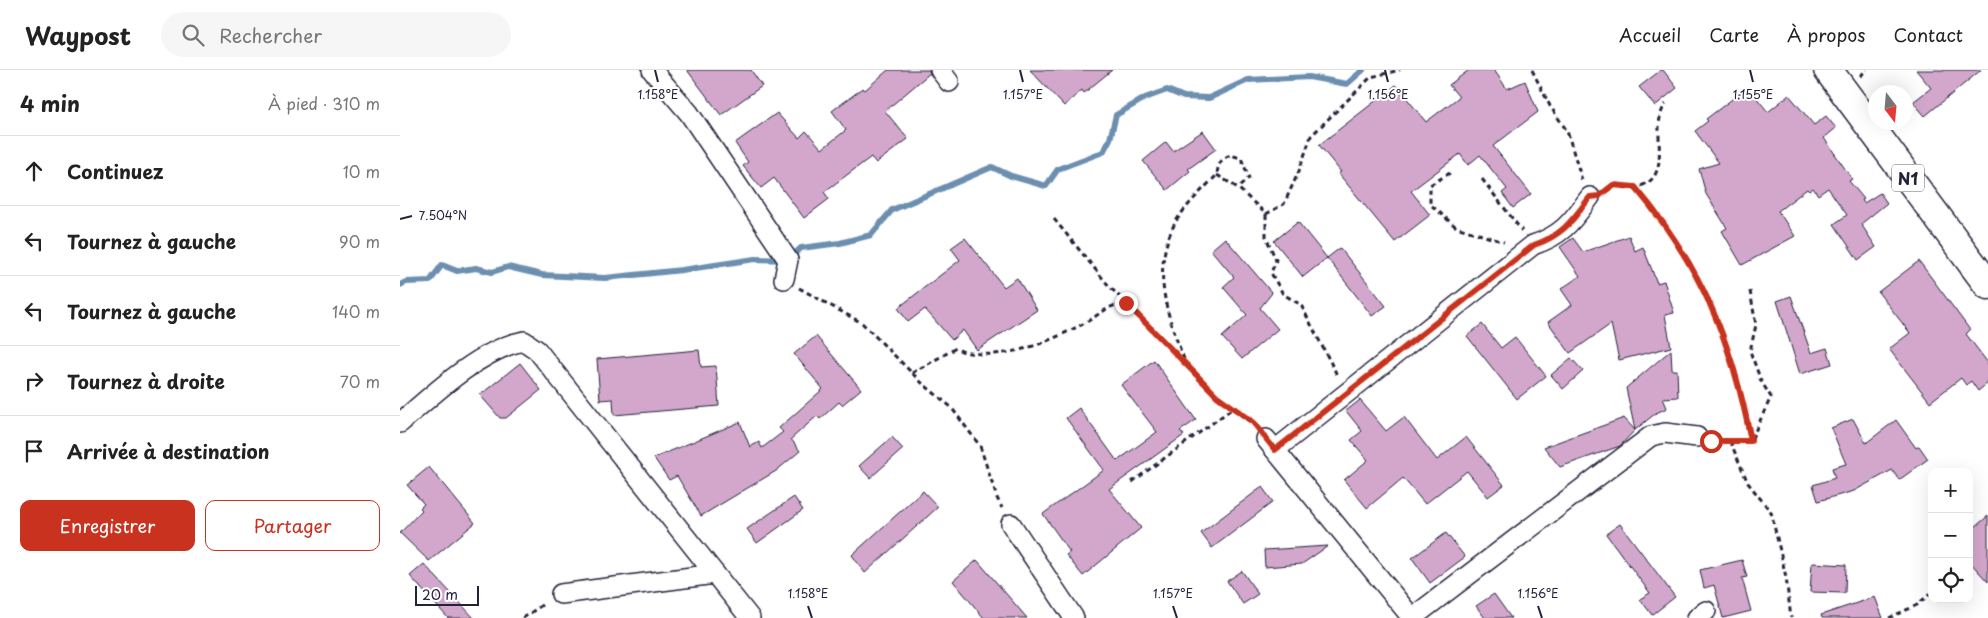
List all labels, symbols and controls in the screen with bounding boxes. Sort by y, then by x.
search box [161,12,511,57]
text: Waypost [25,17,131,53]
icon: search [179,21,207,49]
text: Rechercher [219,21,322,49]
text: Accueil [1619,21,1681,48]
text: Carte [1709,21,1759,48]
text: À propos [1787,21,1865,48]
text: Contact [1893,21,1963,48]
text: 1.158°E [638,85,678,103]
text: 1.157°E [1003,85,1043,103]
text: 1.156°E [1367,85,1409,103]
text: 1.155°E [1733,85,1773,103]
north arrow [1868,85,1913,130]
text: 4 min [20,87,80,119]
text: À pied · 310 m [268,91,380,115]
icon: ahead [20,157,48,185]
text: Continuez [67,157,164,185]
text: 10 m [343,159,380,183]
road number: N1 [1892,165,1924,192]
text: 7.504°N [419,206,467,224]
icon: left [20,227,48,255]
text: Tournez à gauche [67,227,236,255]
text: 90 m [339,229,380,253]
route end [1115,292,1138,315]
icon: left [20,297,48,325]
text: Tournez à gauche [67,297,236,325]
text: 140 m [332,299,380,323]
icon: right [20,367,48,395]
text: Tournez à droite [67,367,225,395]
text: 70 m [340,369,380,393]
route start [1700,430,1723,453]
icon: arrive [20,437,48,465]
text: Arrivée à destination [67,437,270,465]
map controls [1928,468,1973,603]
button: + [1928,468,1973,513]
button: Enregistrer [20,500,195,551]
button: Partager [205,500,380,551]
button: − [1928,513,1973,558]
button: locate [1928,558,1973,603]
scale bar [415,583,479,606]
text: 20 m [422,584,458,605]
text: 1.158°E [788,584,828,602]
text: 1.157°E [1153,584,1193,602]
text: 1.156°E [1517,584,1559,602]

